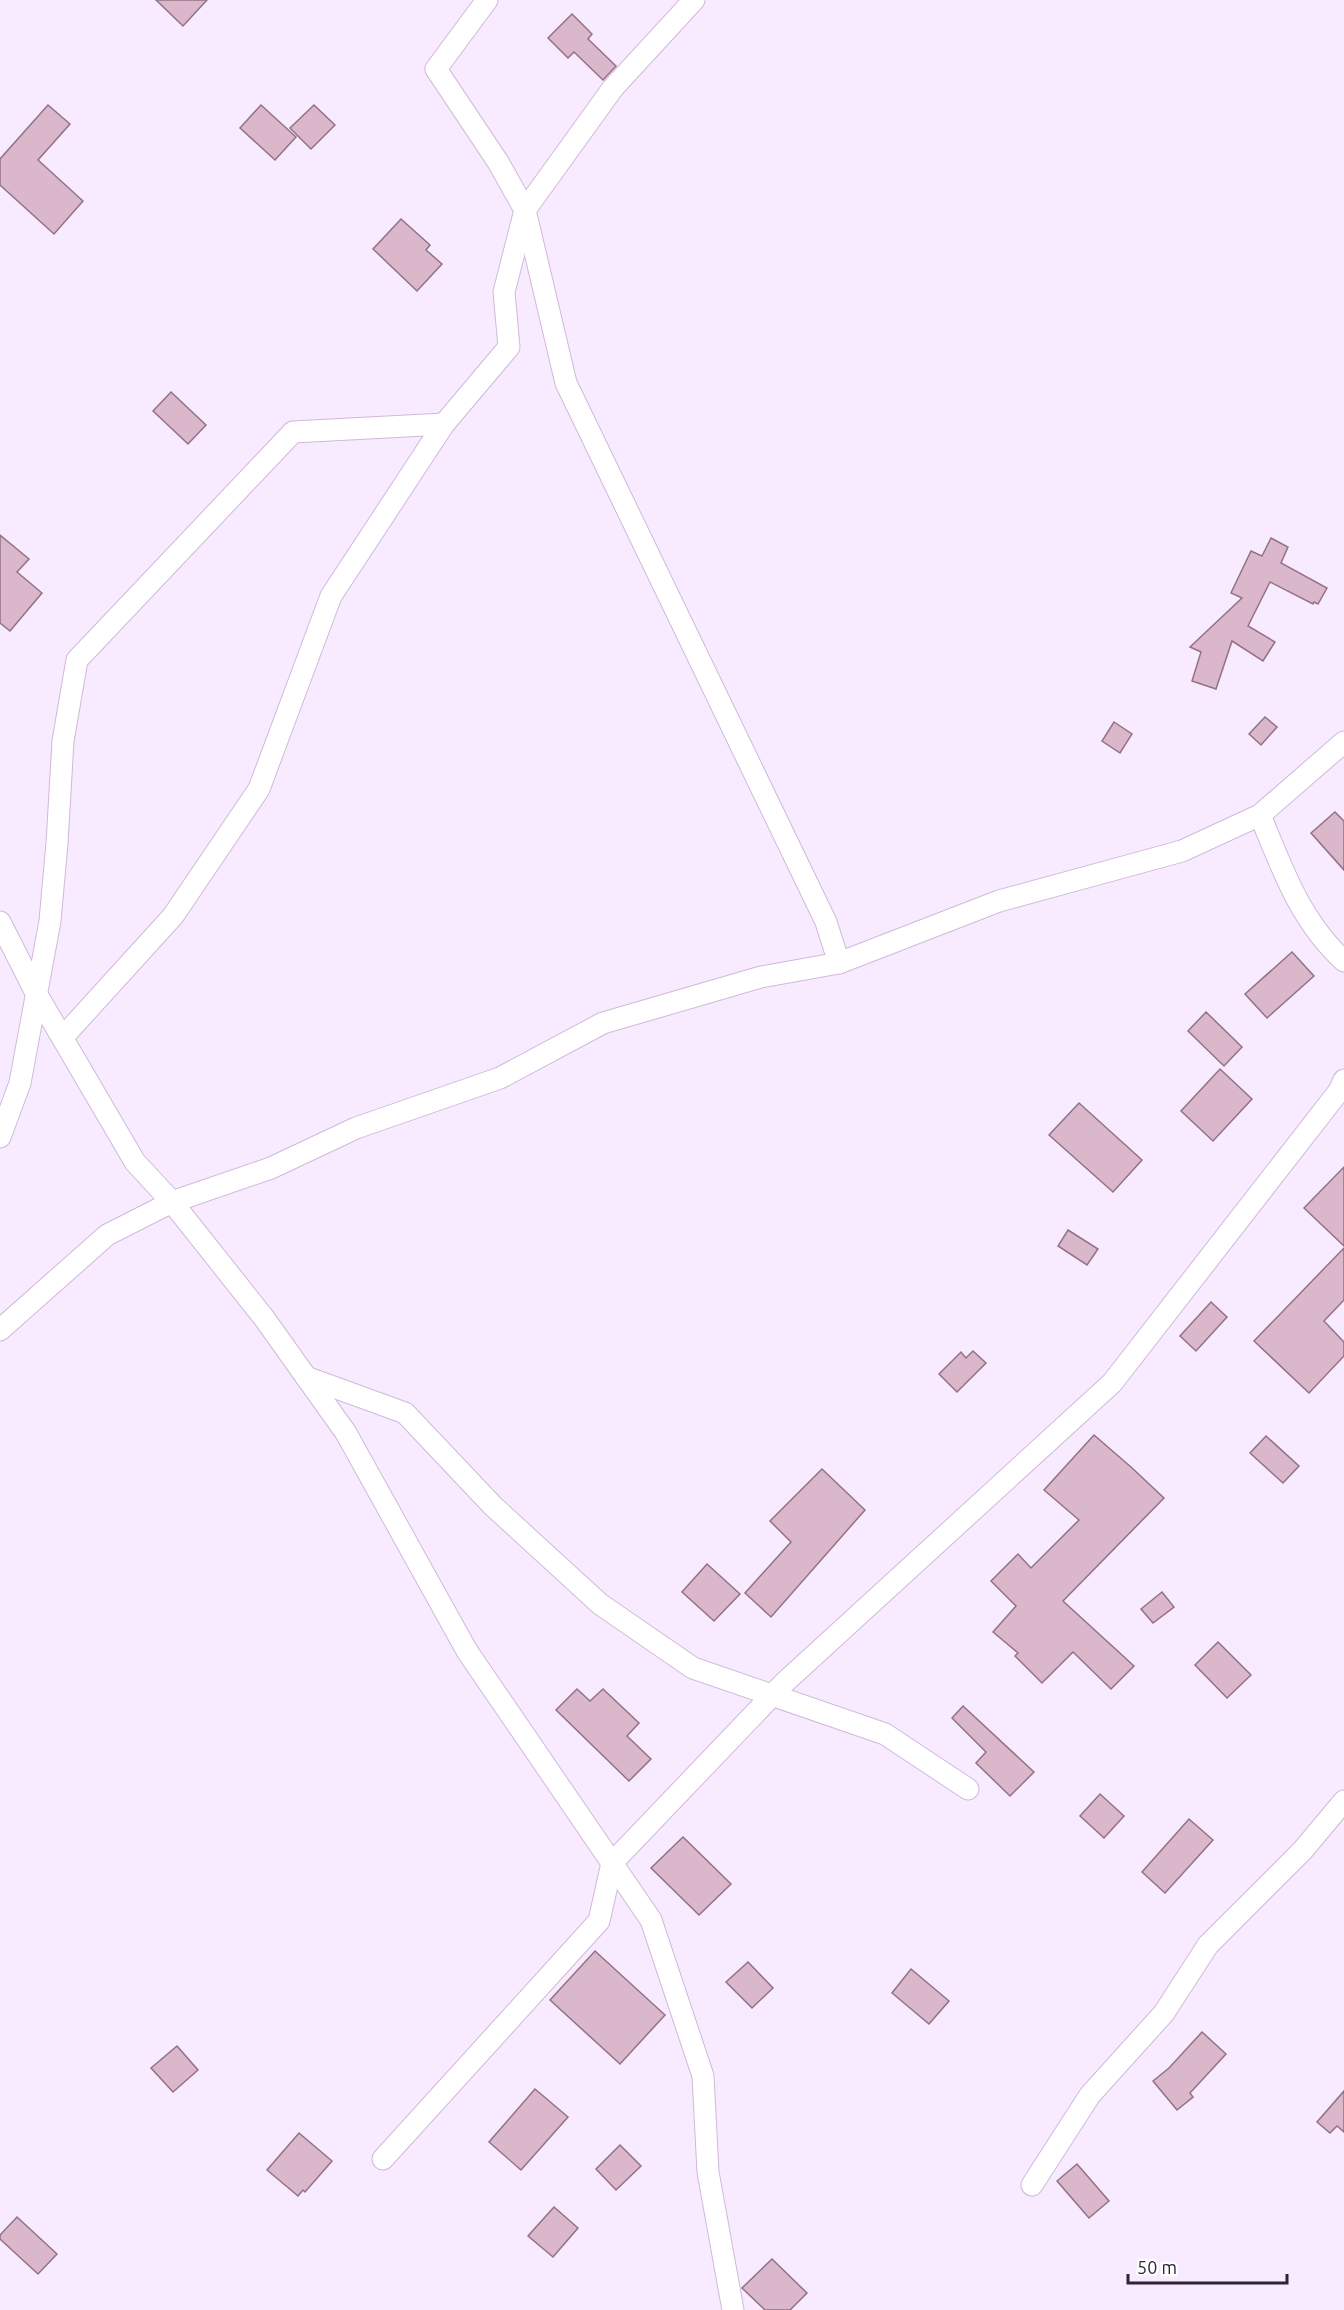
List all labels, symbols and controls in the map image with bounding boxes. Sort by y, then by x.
scale bar [1128,2247,1287,2285]
text: 50 m [1137,2257,1177,2277]

